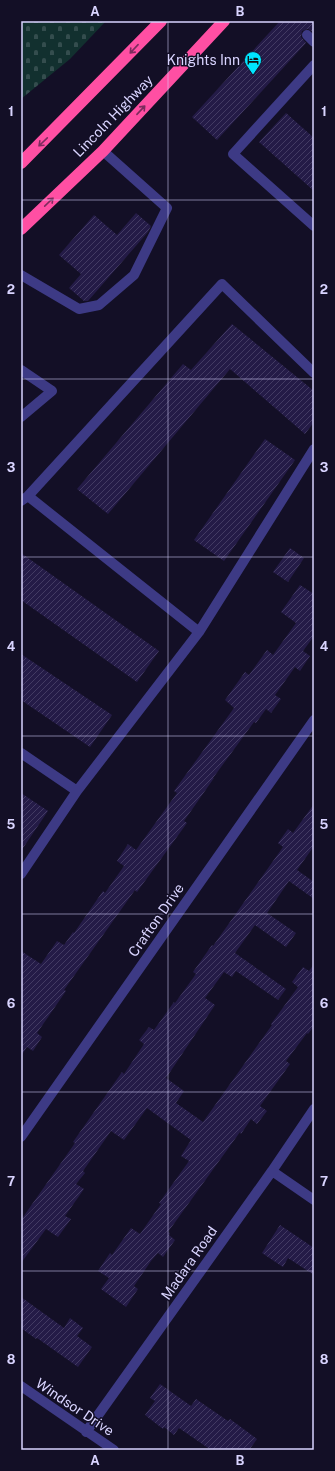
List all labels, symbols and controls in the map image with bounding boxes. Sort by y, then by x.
text: A [90,4,100,19]
text: B [236,4,245,19]
one-way arrow [129,44,139,54]
hotel icon: Knights Inn [243,50,263,75]
place label: Knights Inn [166,52,240,68]
street label: Lincoln Highway [70,71,156,160]
text: 1 [8,104,14,119]
text: 1 [321,104,327,119]
one-way arrow [136,105,146,115]
one-way arrow [38,137,48,147]
one-way arrow [44,197,54,207]
text: 2 [7,282,15,297]
text: 2 [320,282,328,297]
text: 3 [7,460,16,475]
text: 3 [320,460,329,475]
text: 4 [7,639,16,654]
text: 4 [320,639,329,654]
text: 5 [7,817,16,832]
text: 5 [320,817,329,832]
street label: Crafton Drive [125,880,187,960]
text: 6 [7,996,16,1011]
text: 6 [320,996,329,1011]
text: 7 [7,1174,15,1189]
text: 7 [320,1174,328,1189]
street label: Madara Road [158,1223,220,1303]
text: 8 [7,1352,16,1367]
text: 8 [320,1352,329,1367]
street label: Windsor Drive [33,1375,117,1439]
text: A [90,1453,100,1468]
text: B [236,1453,245,1468]

